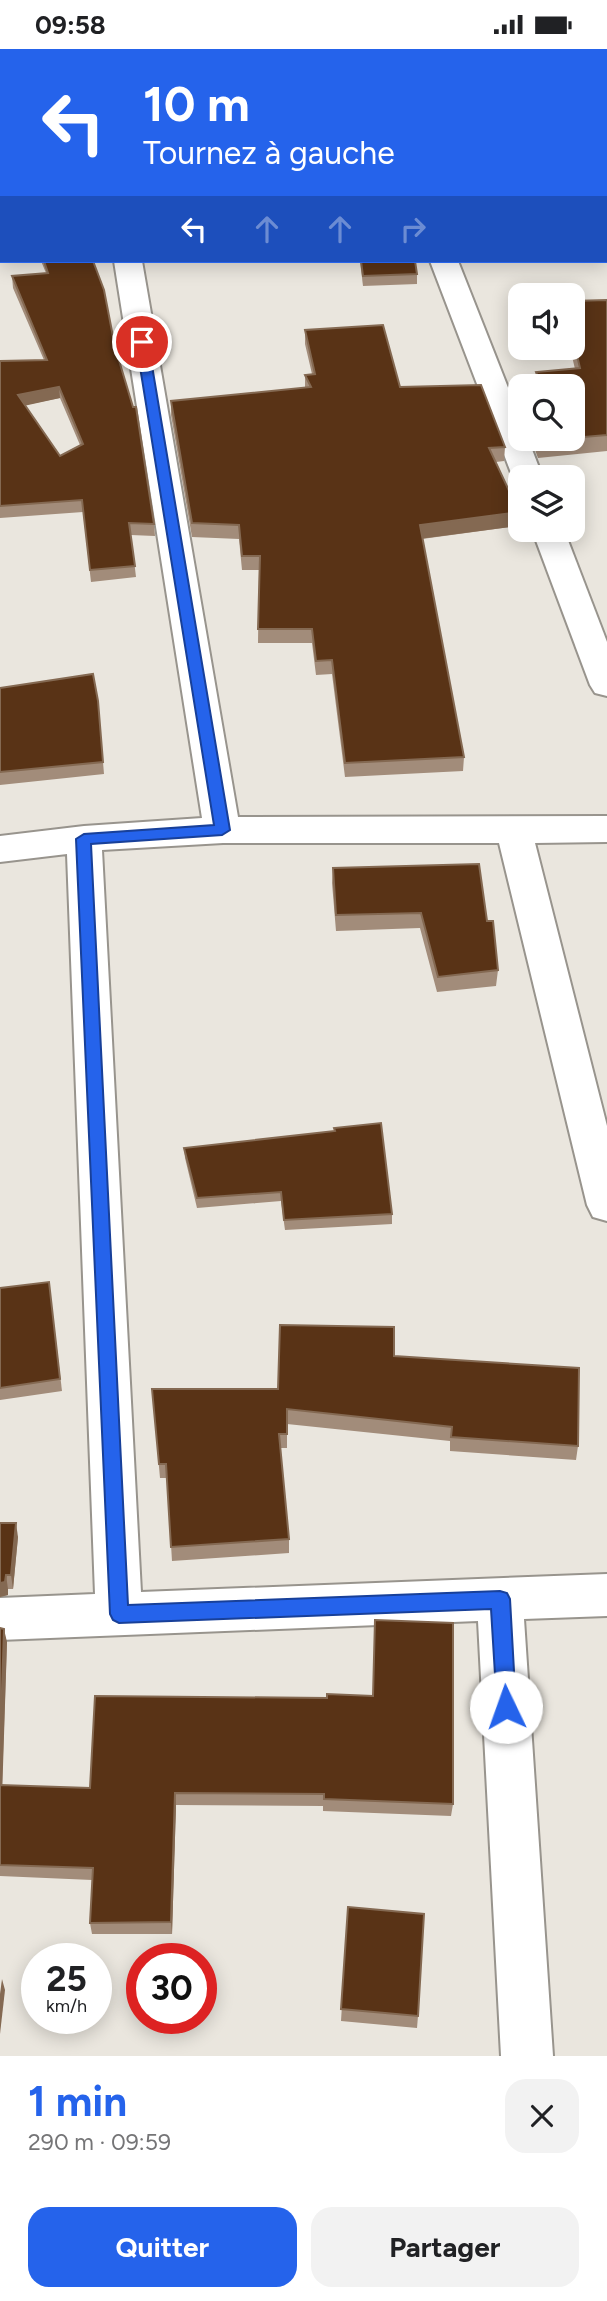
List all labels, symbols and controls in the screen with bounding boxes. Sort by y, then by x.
text: 09:58 [35,9,106,41]
text: 10 m [143,74,250,133]
icon: left [28,77,119,168]
text: Tournez à gauche [143,134,395,172]
icon: left [175,210,213,248]
icon: ahead [248,210,286,248]
icon: ahead [321,210,359,248]
icon: right [394,210,432,248]
map controls [508,283,585,542]
button: sound [508,283,585,360]
pin [112,312,172,372]
icon: arrive [123,323,161,361]
button: search [508,374,585,451]
button: layers [508,465,585,542]
position arrow [469,1670,543,1744]
speed limit sign: 30 [126,1943,217,2034]
text: 25 [46,1958,87,2000]
text: km/h [46,1995,87,2017]
text: 1 min [28,2076,127,2127]
button: close [505,2079,579,2153]
text: 290 m · 09:59 [28,2128,171,2156]
button: Quitter [28,2207,297,2287]
button: Partager [311,2207,579,2287]

